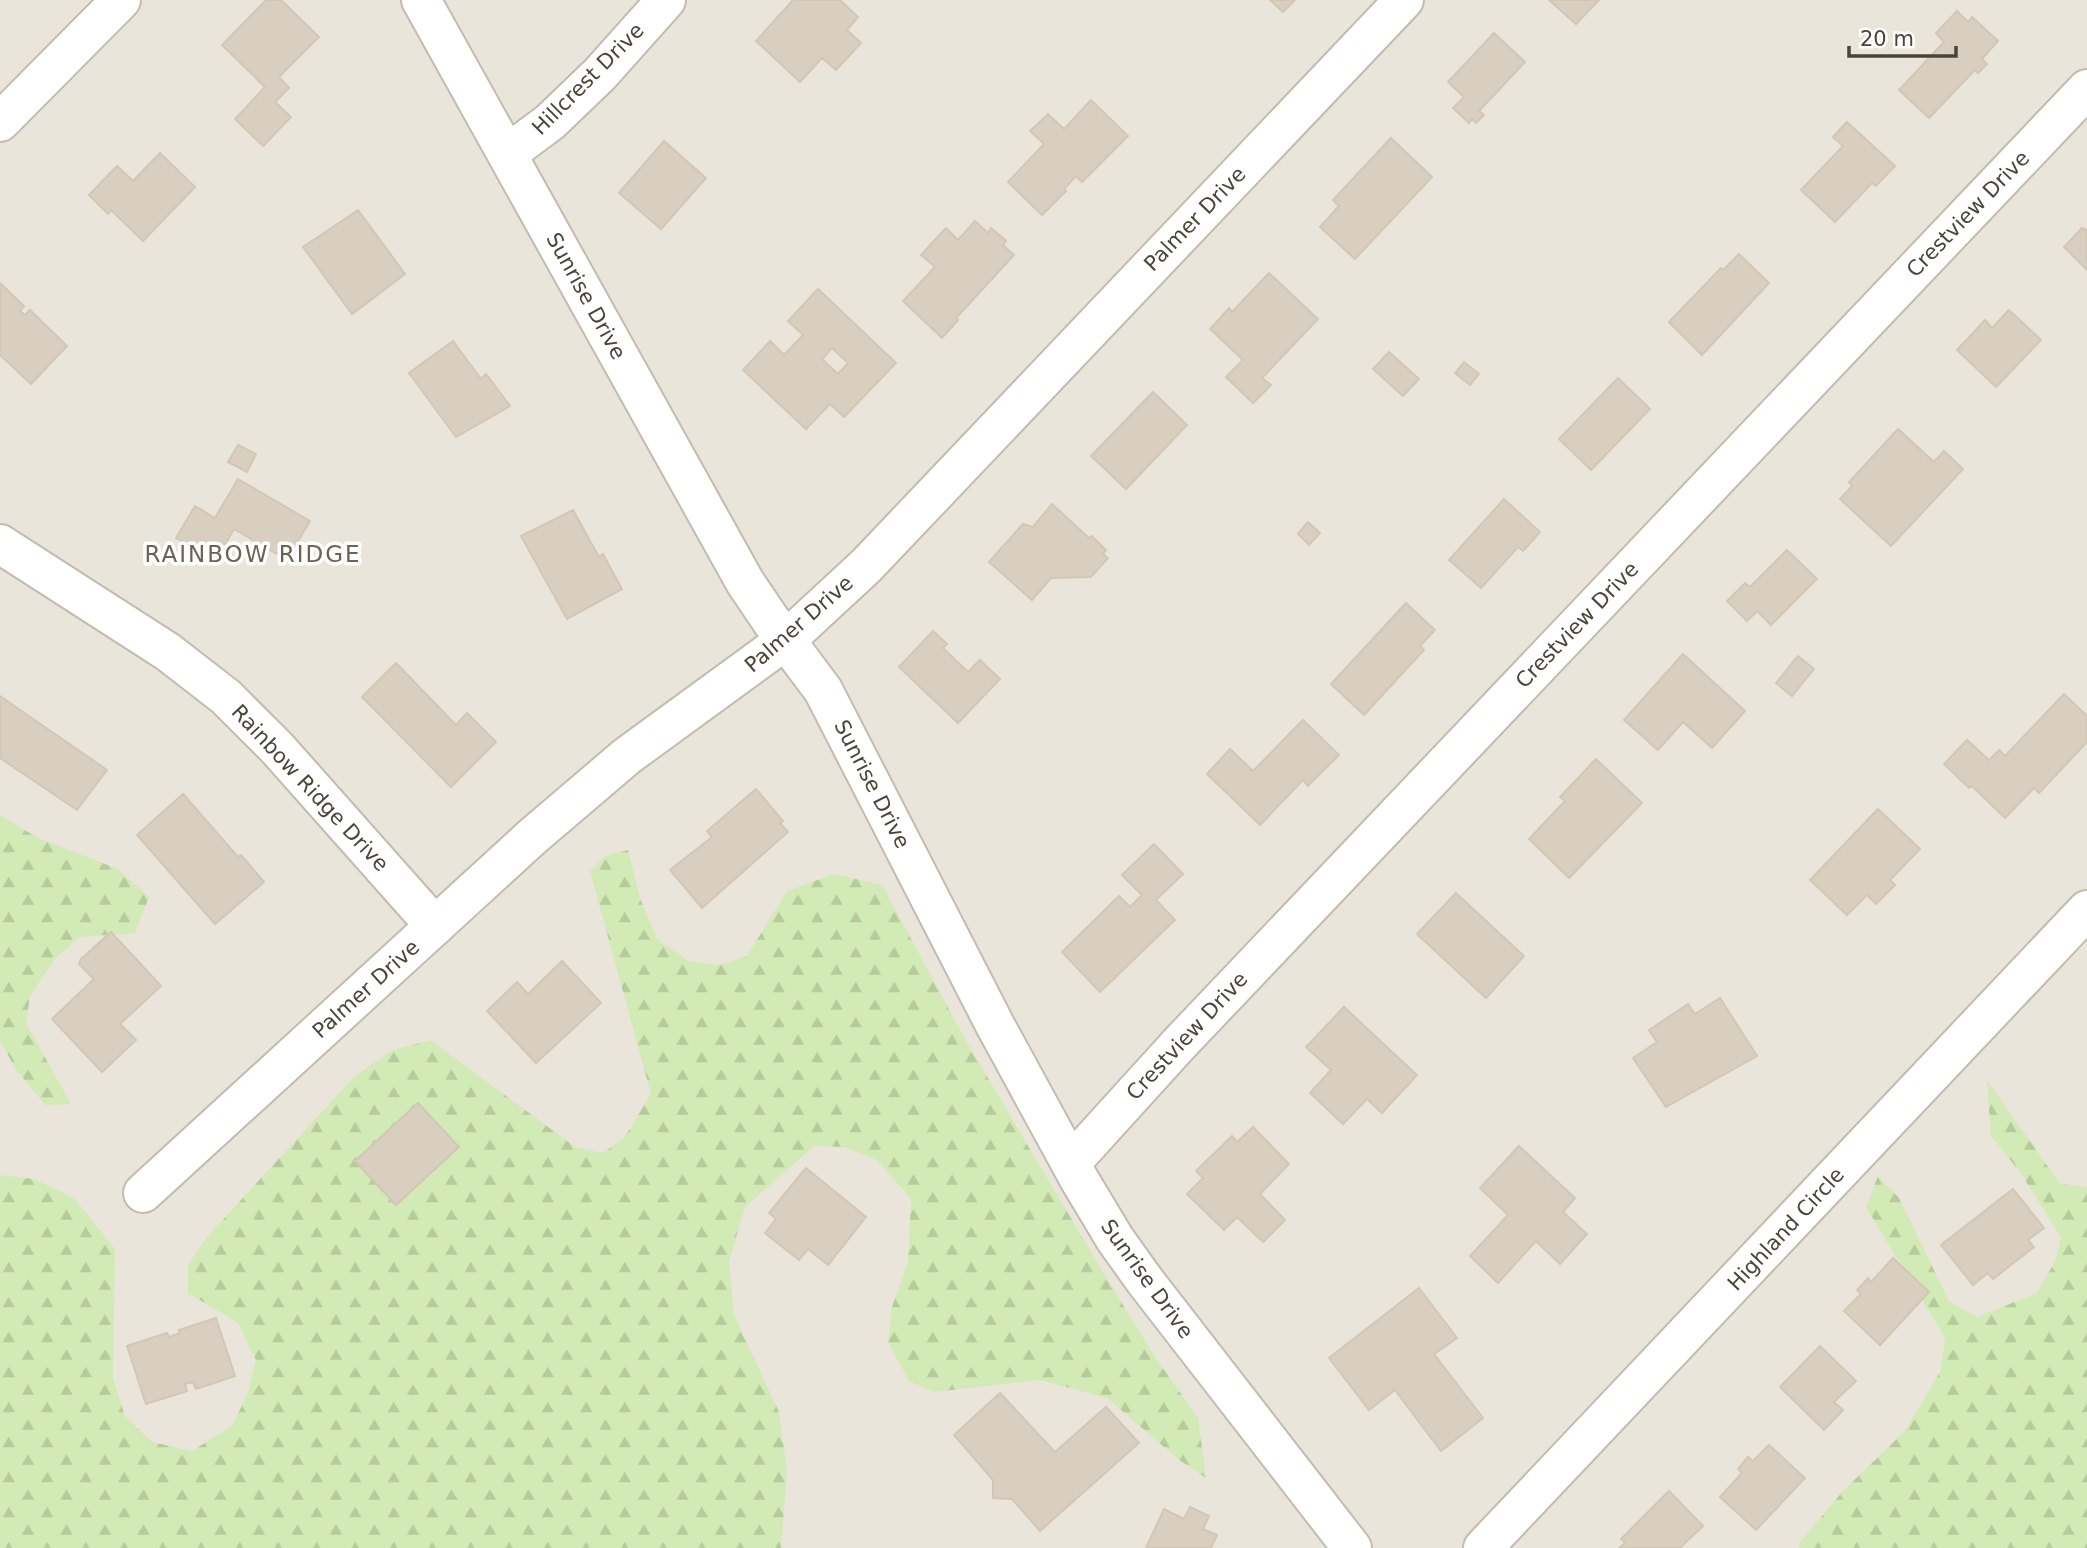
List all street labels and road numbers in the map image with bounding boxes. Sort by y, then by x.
street label: Hillcrest Drive [527,18,649,140]
street label: Crestview Drive [1902,146,2034,282]
street label: Palmer Drive [1139,162,1251,276]
street label: Sunrise Drive [541,229,631,363]
street label: Crestview Drive [1511,557,1643,693]
street label: Palmer Drive [740,571,858,677]
street label: Rainbow Ridge Drive [227,700,393,876]
street label: Sunrise Drive [829,716,915,852]
street label: Palmer Drive [308,935,424,1043]
street label: Crestview Drive [1122,967,1252,1105]
street label: Highland Circle [1723,1163,1849,1295]
street label: Sunrise Drive [1096,1215,1198,1343]

